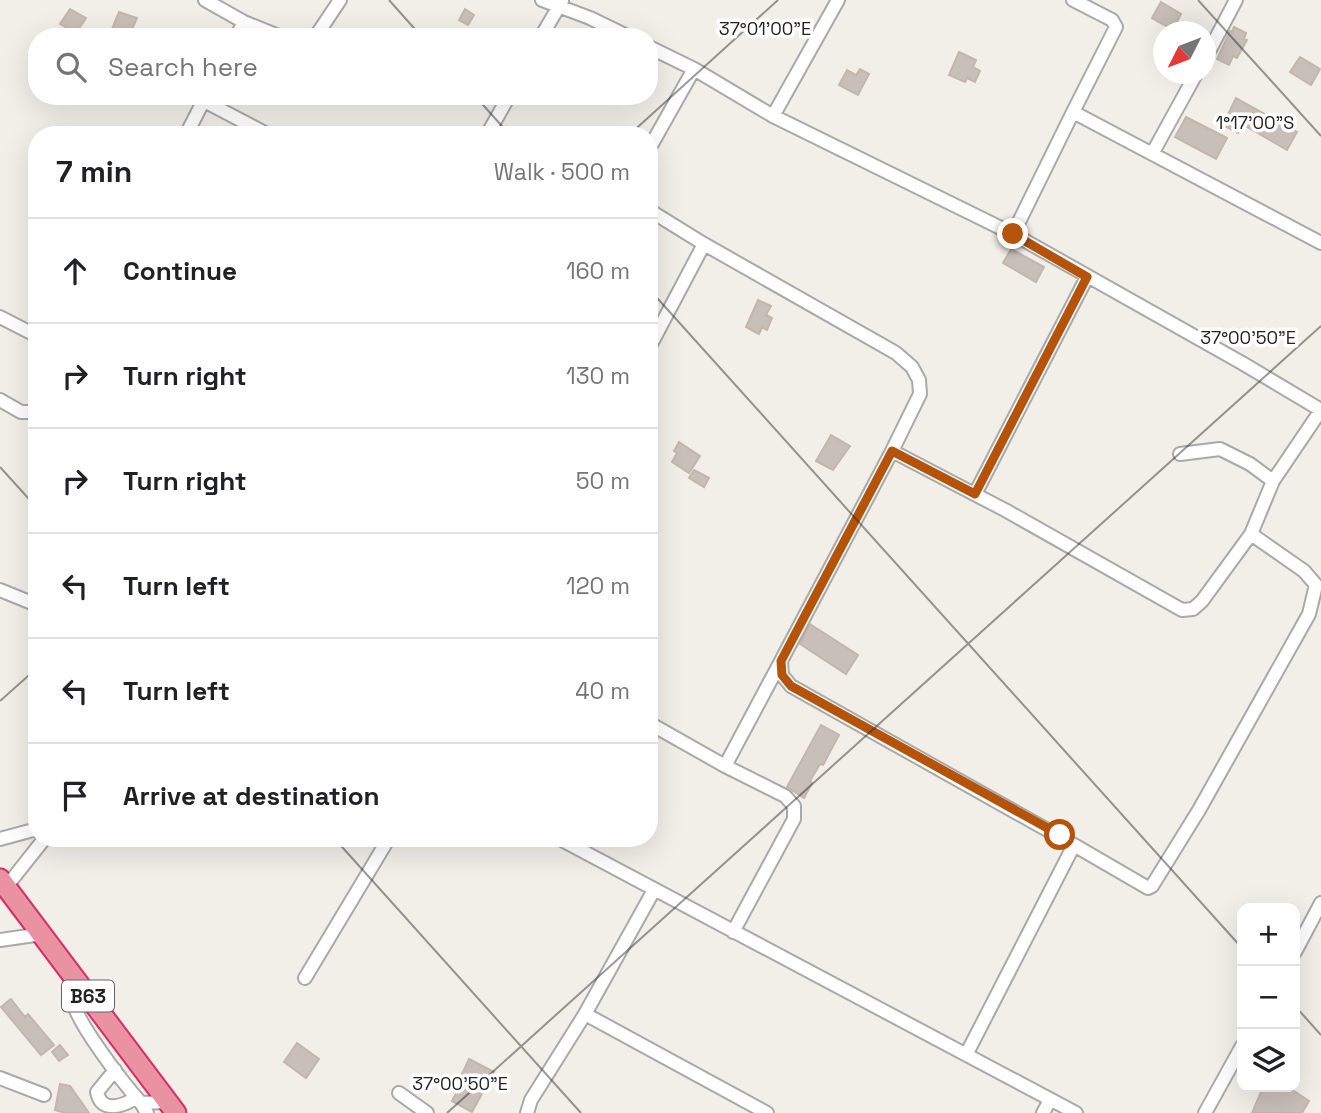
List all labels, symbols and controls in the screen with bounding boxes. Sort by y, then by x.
text: 37°01'00"E [719,17,811,40]
north arrow [1153,21,1216,84]
search box [28,28,658,105]
icon: search [52,48,90,86]
text: Search here [108,50,258,84]
text: 1°17'00"S [1216,111,1294,134]
text: 7 min [56,152,132,191]
text: Walk · 500 m [494,157,630,187]
route end [997,218,1028,249]
icon: ahead [56,252,94,290]
text: Continue [123,254,237,288]
text: 160 m [566,256,630,286]
text: 37°00'50"E [1200,326,1296,349]
icon: right [56,357,94,395]
text: Turn right [123,359,247,393]
text: 130 m [566,361,630,391]
icon: right [56,462,94,500]
text: Turn right [123,464,247,498]
text: 50 m [576,466,630,496]
icon: left [56,567,94,605]
text: Turn left [123,569,230,603]
text: 120 m [566,571,630,601]
icon: left [56,672,94,710]
text: Turn left [123,674,230,708]
text: 40 m [575,676,630,706]
icon: arrive [56,777,94,815]
text: Arrive at destination [123,779,380,813]
route start [1044,819,1075,850]
map controls [1237,903,1300,1092]
button: + [1237,903,1300,966]
button: − [1237,966,1300,1029]
road number: B63 [62,980,114,1012]
button: layers [1237,1029,1300,1092]
text: 37°00'50"E [412,1072,508,1095]

